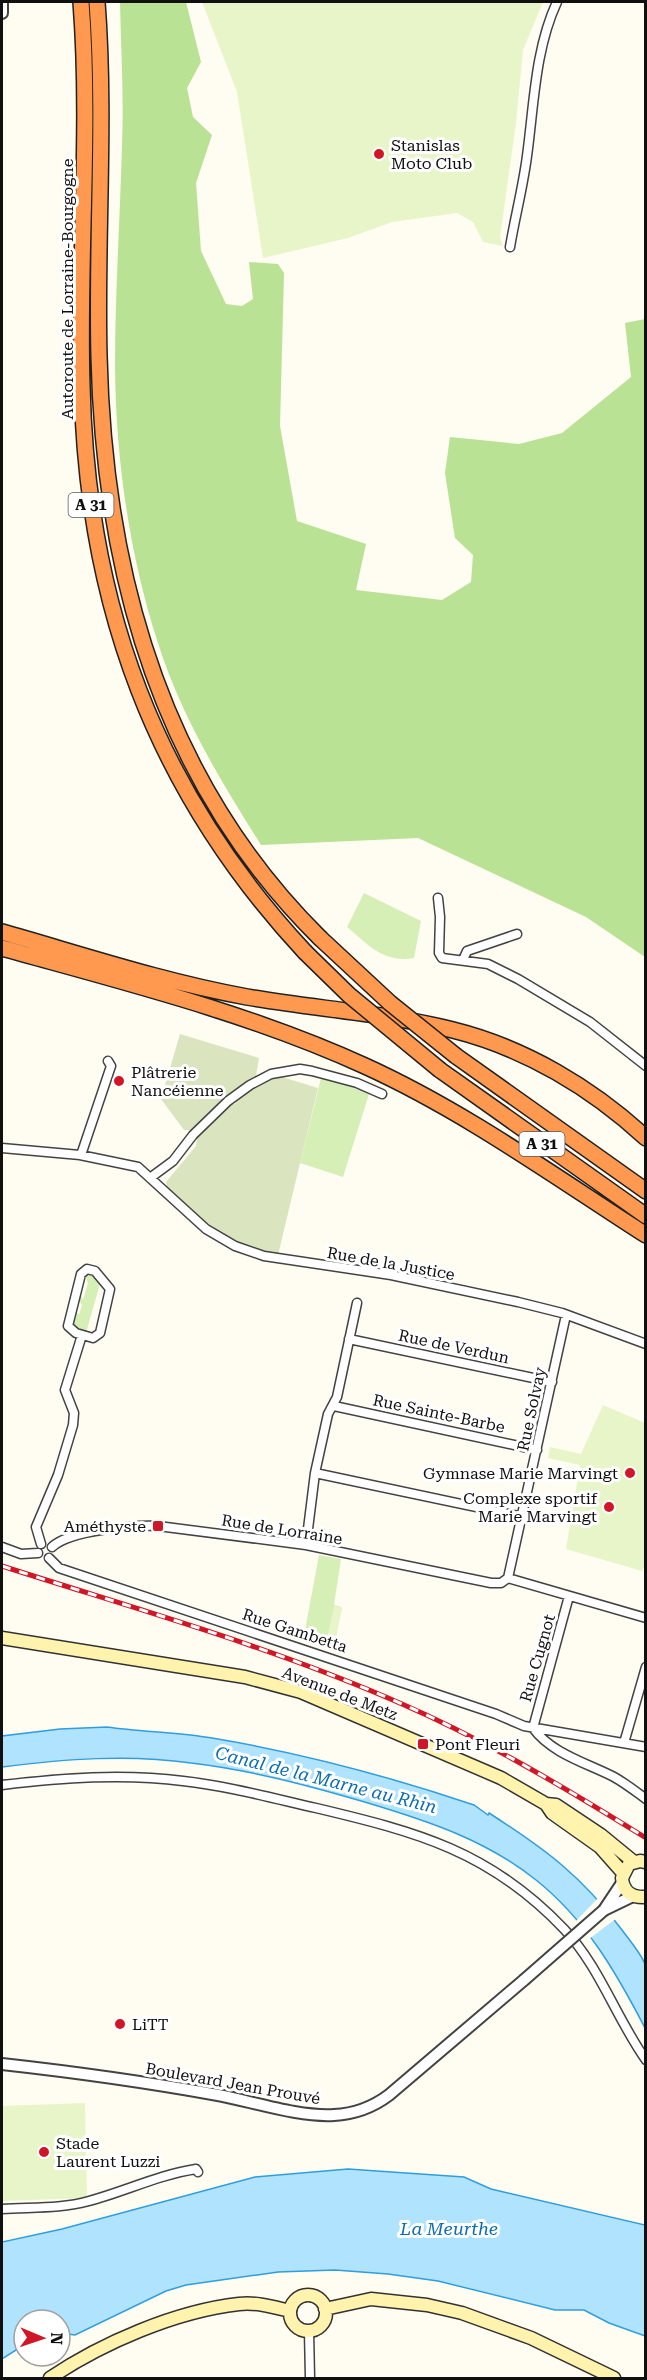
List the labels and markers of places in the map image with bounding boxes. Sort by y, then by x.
place label: Stanislas Moto Club [391,136,472,173]
marker: Stanislas Moto Club [372,147,386,161]
place label: Plâtrerie Nancéienne [131,1063,224,1100]
marker: Plâtrerie Nancéienne [112,1074,126,1088]
place label: Gymnase Marie Marvingt [423,1464,618,1483]
marker: Gymnase Marie Marvingt [623,1466,637,1480]
place label: Complexe sportif Marie Marvingt [463,1489,598,1526]
marker: Complexe sportif Marie Marvingt [602,1500,616,1514]
place label: Améthyste [64,1517,146,1536]
marker: Améthyste [151,1519,165,1533]
place label: Pont Fleuri [435,1735,520,1754]
marker: Pont Fleuri [416,1737,430,1751]
place label: LiTT [132,2015,169,2034]
marker: LiTT [113,2017,127,2031]
place label: Stade Laurent Luzzi [56,2134,160,2171]
marker: Stade Laurent Luzzi [37,2145,51,2159]

